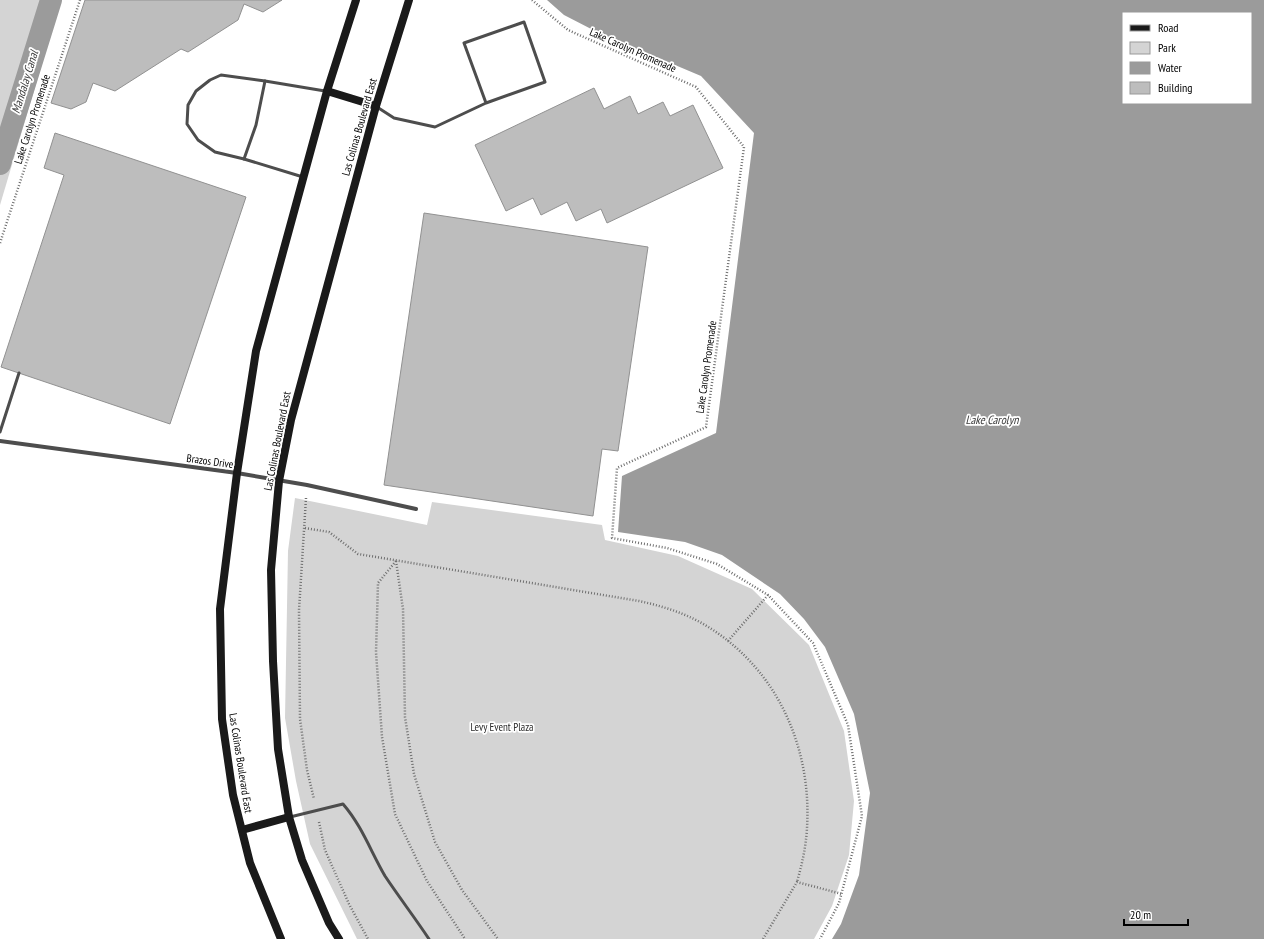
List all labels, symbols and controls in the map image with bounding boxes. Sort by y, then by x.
legend [1122,12,1252,104]
text: Road [1158,20,1178,35]
street label: Lake Carolyn Promenade [587,25,679,76]
text: Park [1158,40,1176,55]
water label: Mandalay Canal [8,47,42,115]
text: Water [1158,60,1183,75]
street label: Lake Carolyn Promenade [11,72,53,166]
street label: Las Colinas Boulevard East [338,77,380,177]
text: Building [1158,80,1193,95]
street label: Lake Carolyn Promenade [693,319,719,414]
street label: Las Colinas Boulevard East [261,390,293,492]
water label: Lake Carolyn [966,412,1019,427]
street label: Brazos Drive [186,451,235,471]
street label: Las Colinas Boulevard East [226,712,256,814]
park label: Levy Event Plaza [471,720,534,734]
scale bar [1124,901,1188,927]
text: 20 m [1130,907,1151,922]

